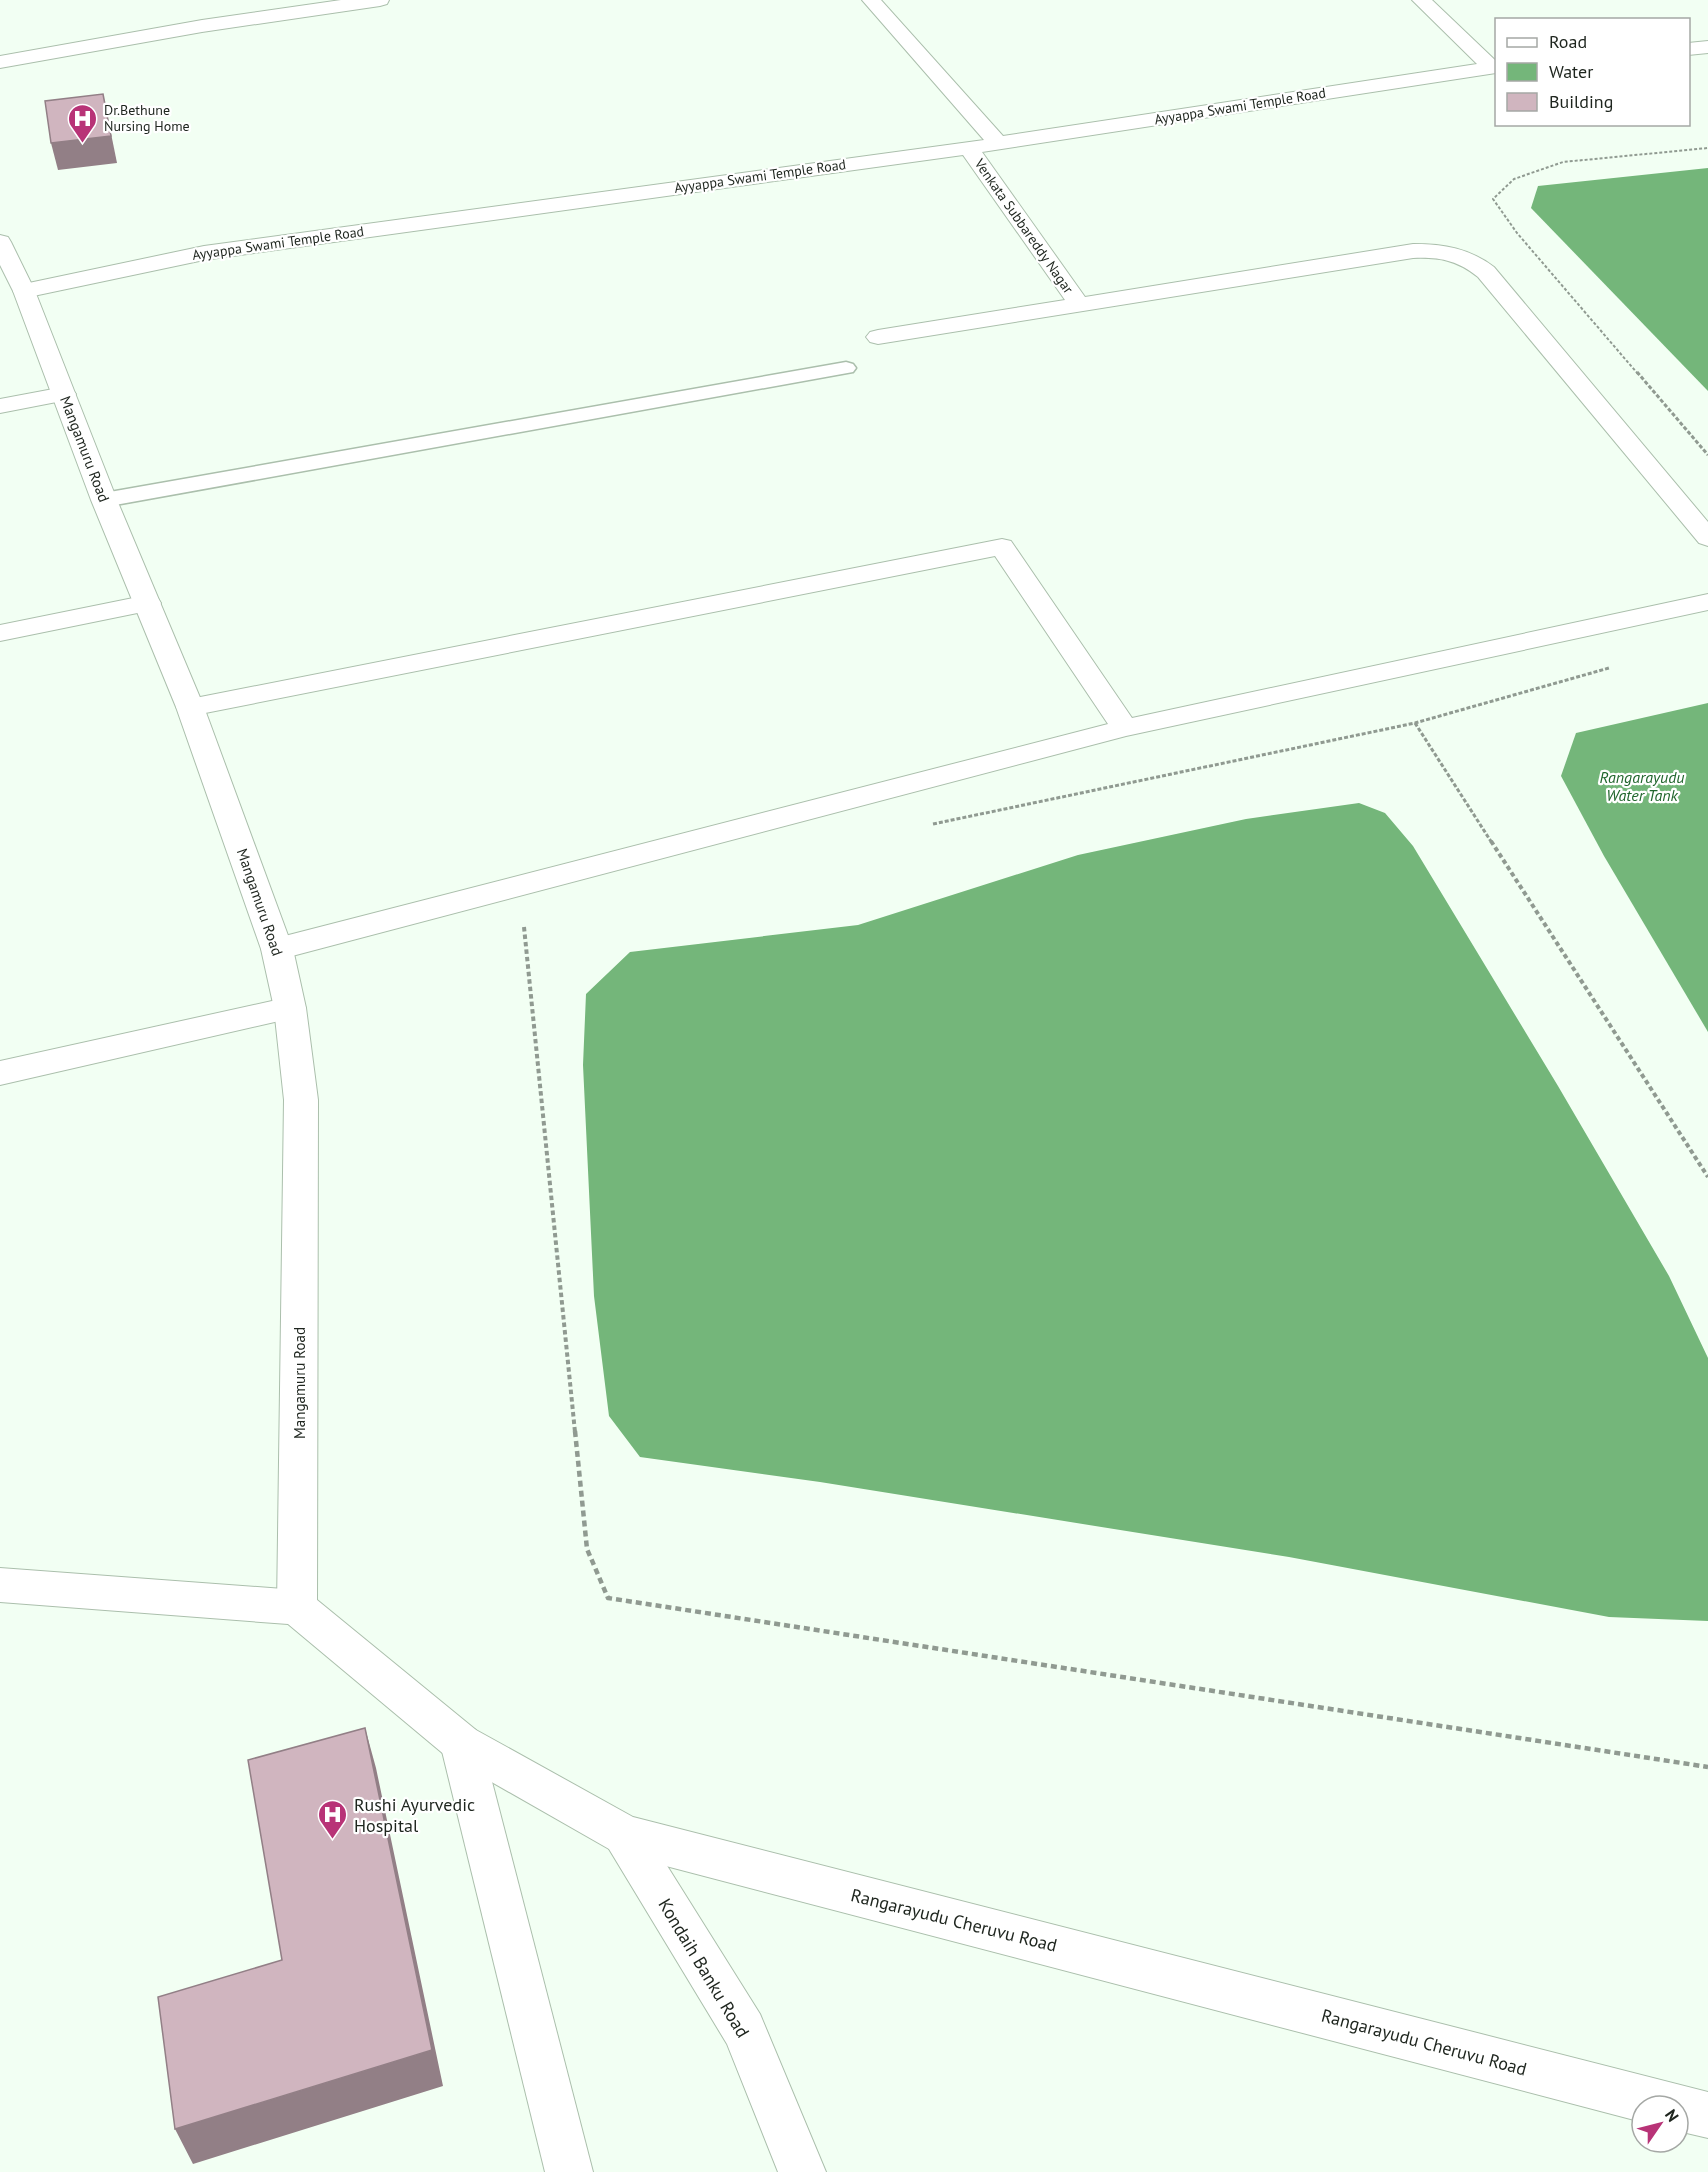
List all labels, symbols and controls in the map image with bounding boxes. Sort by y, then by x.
legend [1495,18,1690,126]
text: Road [1549,30,1587,53]
text: Water [1549,60,1593,83]
street label: Ayyappa Swami Temple Road [1153,84,1327,128]
text: Building [1549,90,1613,113]
place label: Dr.Bethune Nursing Home [104,101,190,135]
hospital icon: Dr.Bethune Nursing Home [67,102,99,144]
street label: Venkata Subbareddy Nagar [970,154,1077,297]
street label: Ayyappa Swami Temple Road [673,155,847,197]
street label: Ayyappa Swami Temple Road [191,222,365,264]
street label: Mangamuru Road [56,393,114,505]
water label: Rangarayudu Water Tank [1600,767,1684,805]
street label: Mangamuru Road [233,846,287,958]
street label: Mangamuru Road [290,1327,309,1439]
place label: Rushi Ayurvedic Hospital [354,1793,475,1837]
hospital icon: Rushi Ayurvedic Hospital [317,1798,349,1840]
street label: Rangarayudu Cheruvu Road [849,1883,1059,1957]
street label: Kondaih Banku Road [653,1894,755,2042]
street label: Rangarayudu Cheruvu Road [1319,2004,1529,2080]
north arrow [1630,2094,1690,2154]
text: N [1661,2105,1683,2125]

